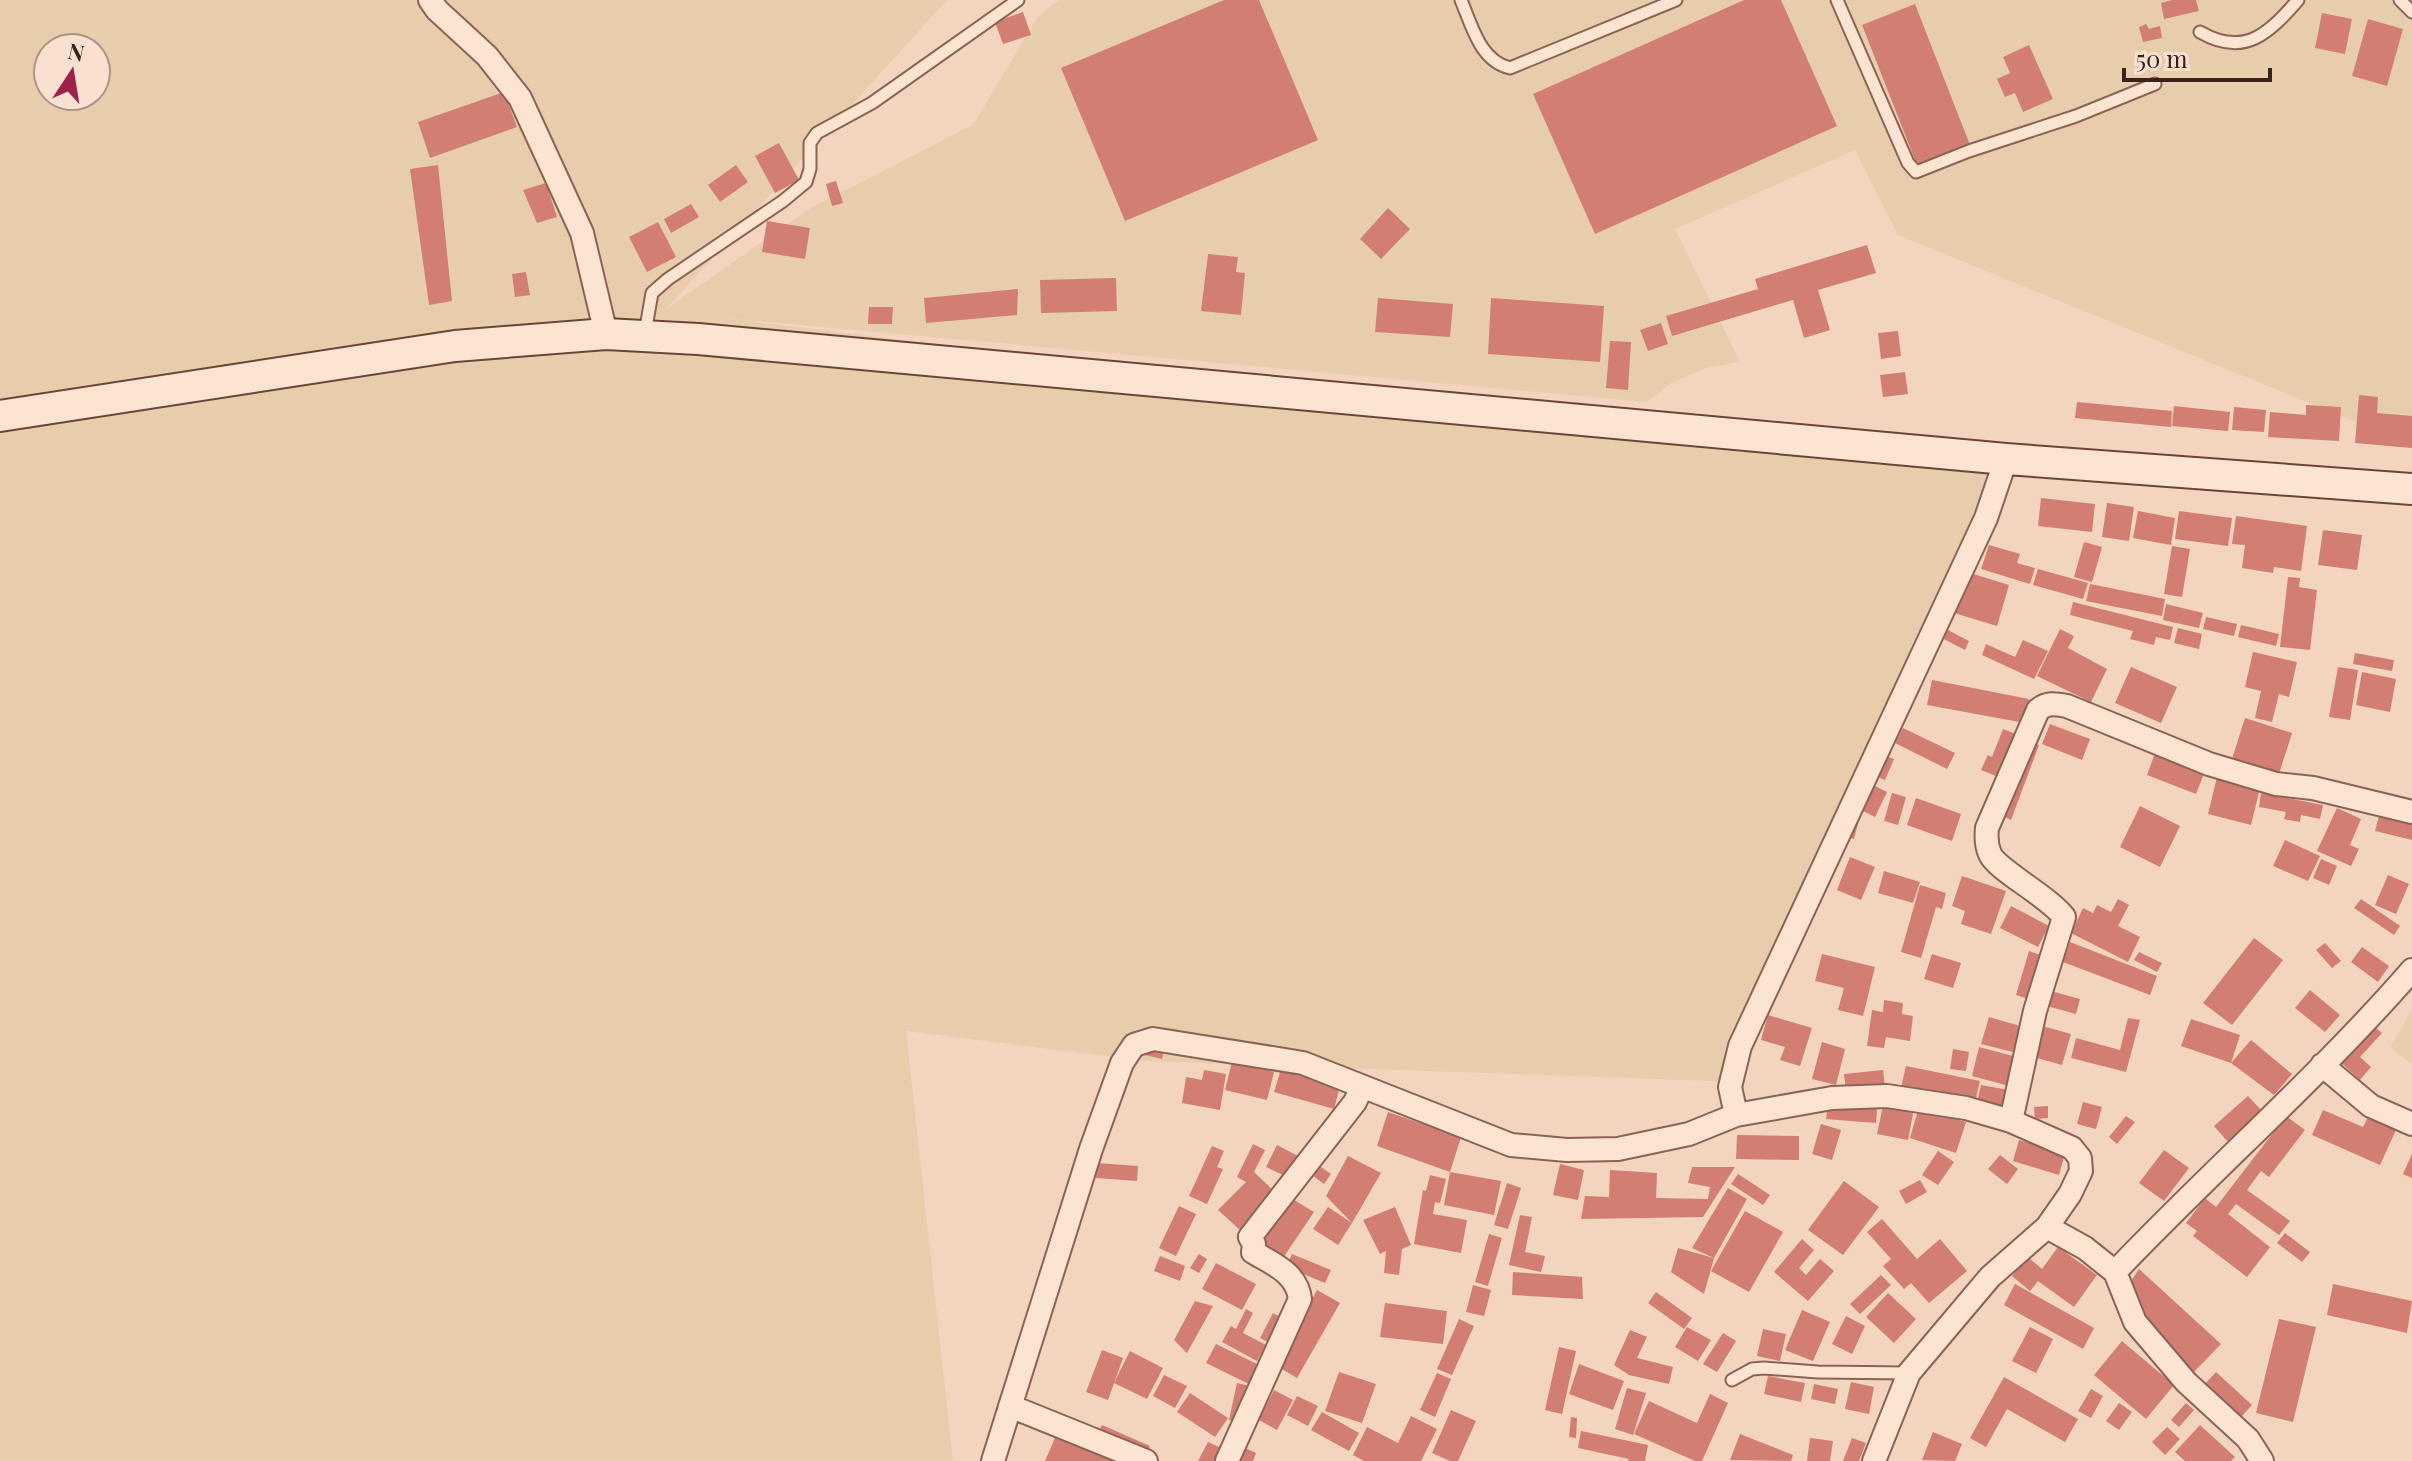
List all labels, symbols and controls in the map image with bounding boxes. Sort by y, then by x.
north arrow [32,32,112,112]
scale bar [2124,32,2270,82]
text: N [65,35,87,68]
text: 50 m [2136,42,2188,74]

